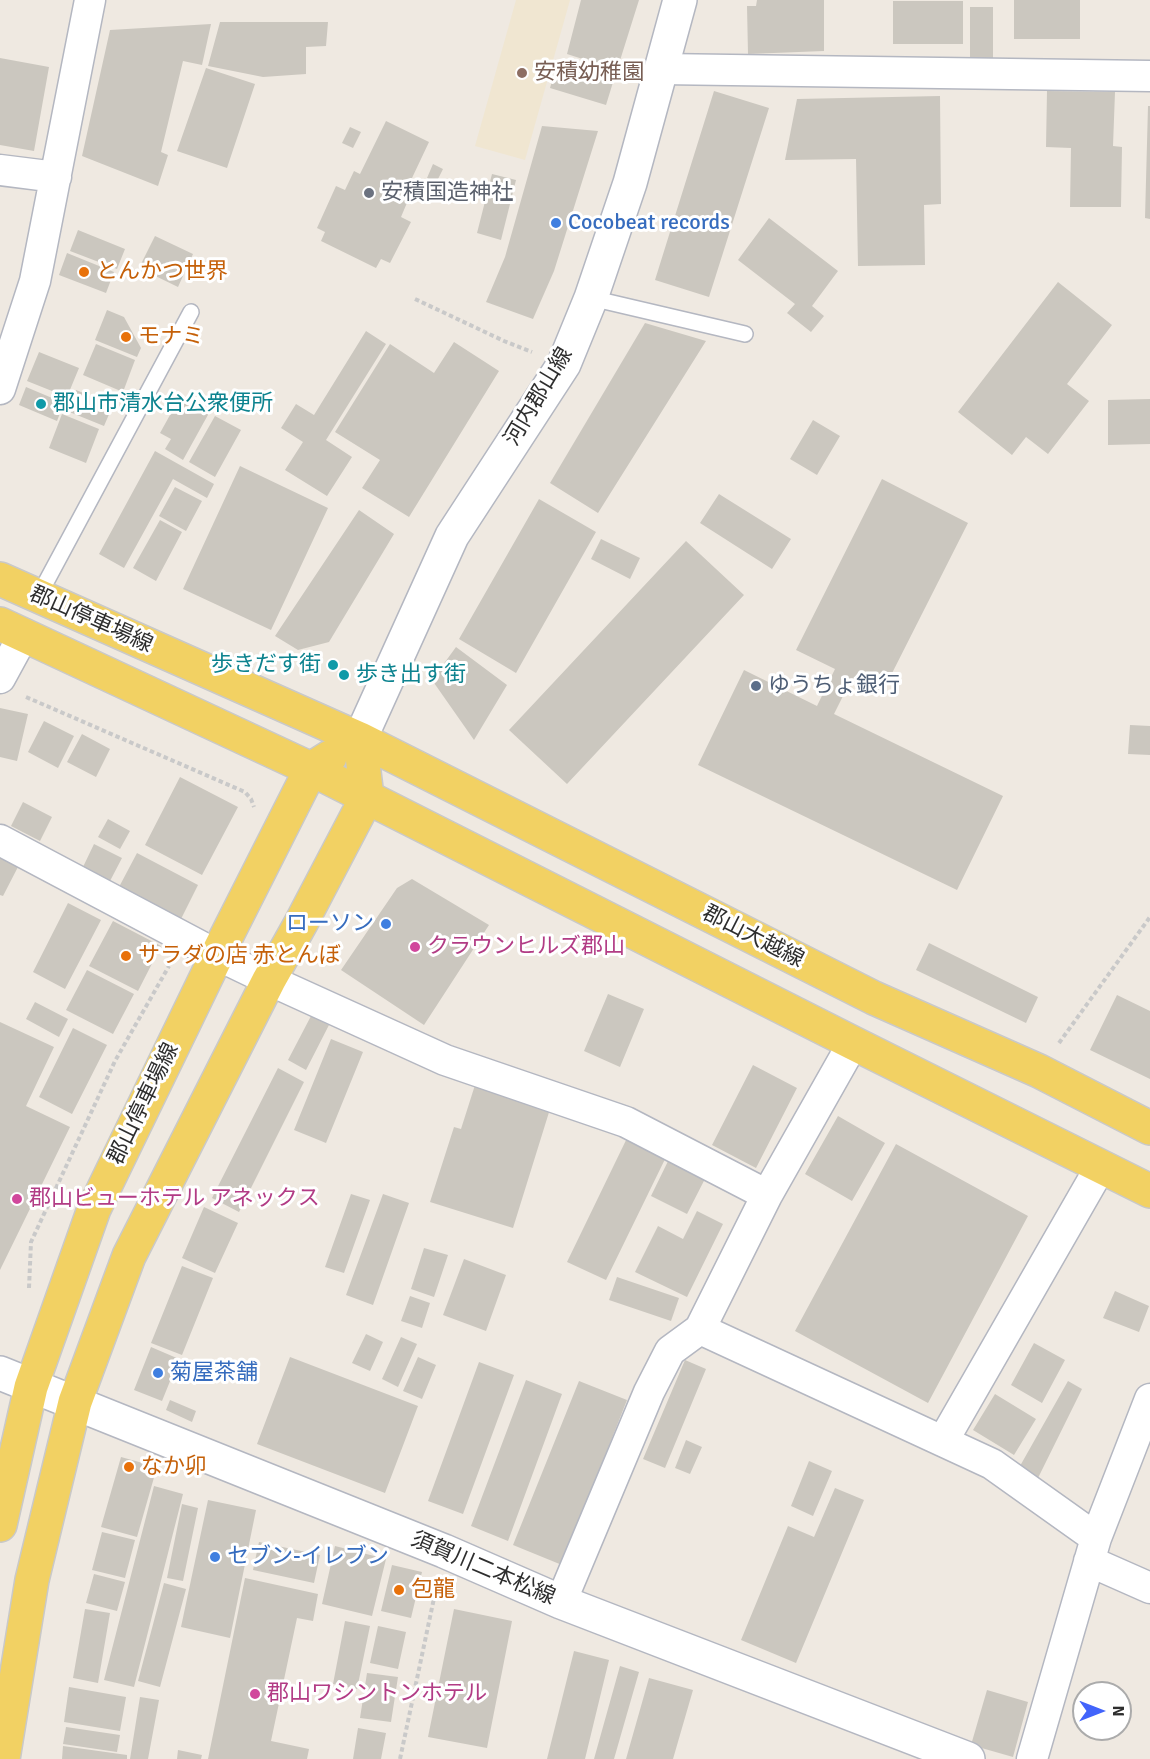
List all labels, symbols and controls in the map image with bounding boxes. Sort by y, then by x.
place label: 安積幼稚園 [534,60,644,86]
marker: 安積幼稚園 [515,66,529,80]
place label: 安積国造神社 [381,180,513,206]
marker: 安積国造神社 [362,186,376,200]
place label: Cocobeat records [568,210,730,236]
marker: Cocobeat records [549,216,563,230]
place label: とんかつ世界 [96,259,228,285]
marker: とんかつ世界 [77,265,91,279]
place label: モナミ [138,324,204,350]
marker: モナミ [119,330,133,344]
street label: 河内郡山線 [499,343,579,451]
place label: 郡山市清水台公衆便所 [53,391,273,417]
marker: 郡山市清水台公衆便所 [34,397,48,411]
street label: 郡山停車場線 [25,581,157,659]
place label: 歩きだす街 [211,652,321,678]
marker: 歩きだす街 [326,658,340,672]
place label: 歩き出す街 [356,662,466,688]
marker: 歩き出す街 [337,668,351,682]
place label: ゆうちょ銀行 [768,673,900,699]
marker: ゆうちょ銀行 [749,679,763,693]
street label: 郡山大越線 [698,900,808,974]
place label: ローソン [286,911,374,937]
marker: ローソン [379,917,393,931]
place label: クラウンヒルズ郡山 [427,934,625,960]
marker: クラウンヒルズ郡山 [408,940,422,954]
place label: サラダの店 赤とんぼ [138,943,341,969]
marker: サラダの店 赤とんぼ [119,949,133,963]
street label: 郡山停車場線 [103,1039,185,1169]
place label: 郡山ビューホテル アネックス [29,1186,320,1212]
marker: 郡山ビューホテル アネックス [10,1192,24,1206]
place label: 菊屋茶舗 [170,1360,258,1386]
marker: 菊屋茶舗 [151,1366,165,1380]
place label: なか卯 [141,1454,207,1480]
marker: なか卯 [122,1460,136,1474]
street label: 須賀川二本松線 [407,1527,559,1611]
place label: セブン-イレブン [227,1544,389,1570]
marker: セブン-イレブン [208,1550,222,1564]
place label: 包龍 [411,1577,455,1603]
marker: 包龍 [392,1583,406,1597]
place label: 郡山ワシントンホテル [267,1681,487,1707]
north arrow [1072,1681,1132,1741]
marker: 郡山ワシントンホテル [248,1687,262,1701]
text: N [1108,1705,1128,1717]

